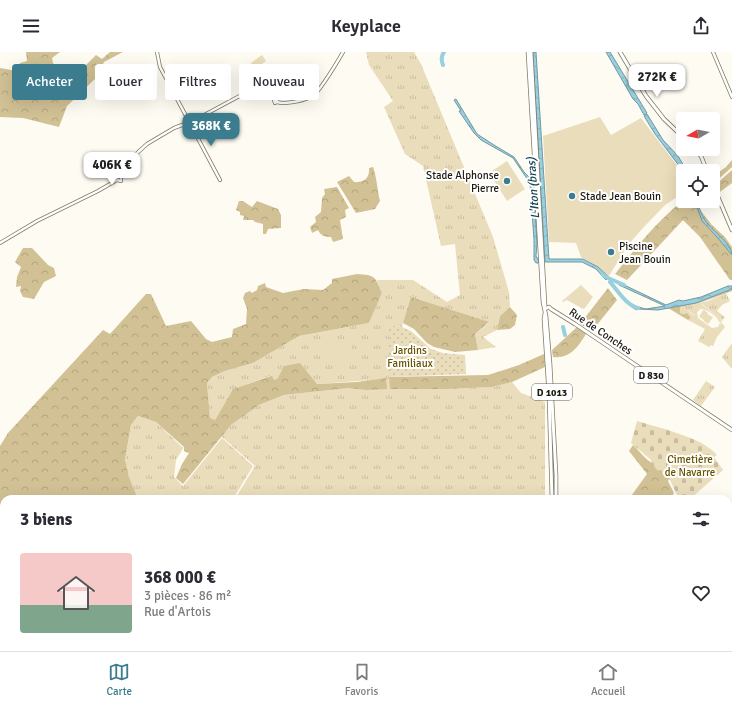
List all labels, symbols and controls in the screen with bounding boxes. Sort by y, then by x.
icon: menu [20,15,42,37]
text: Keyplace [331,15,401,37]
icon: share [690,15,712,37]
chip: Acheter [12,64,87,100]
chip: Louer [95,64,157,100]
chip: Filtres [165,64,231,100]
chip: Nouveau [239,64,319,100]
pin: 272K € [624,64,690,98]
text: 272K € [637,69,677,85]
north arrow [676,112,720,156]
map controls [676,112,720,208]
pin: 368K € [178,113,244,147]
text: 368K € [191,118,231,134]
pin: 406K € [79,152,145,186]
water label: L'Iton (bras) [524,156,543,219]
text: 406K € [92,157,132,173]
button: locate [676,164,720,208]
place label: Stade Alphonse Pierre [426,169,499,195]
marker: Stade Alphonse Pierre [502,176,512,186]
place label: Stade Jean Bouin [580,190,661,203]
marker: Stade Jean Bouin [567,191,577,201]
place label: Piscine Jean Bouin [619,240,671,266]
marker: Piscine Jean Bouin [606,247,616,257]
street label: Rue de Conches [566,305,635,358]
park label: Jardins Familiaux [387,344,433,370]
road number: D 830 [634,367,668,383]
road number: D 1013 [532,384,572,400]
park label: Cimetière de Navarre [665,453,715,479]
icon: filters [690,508,712,530]
text: 3 biens [20,509,72,530]
text: 368 000 € [144,567,216,588]
icon: home [52,569,100,617]
icon: heart [690,582,712,604]
text: 3 pièces · 86 m² [144,588,231,604]
text: Rue d'Artois [144,604,211,620]
tab: Carte [106,661,132,698]
tab: Favoris [345,661,378,698]
tab: Accueil [591,661,626,698]

